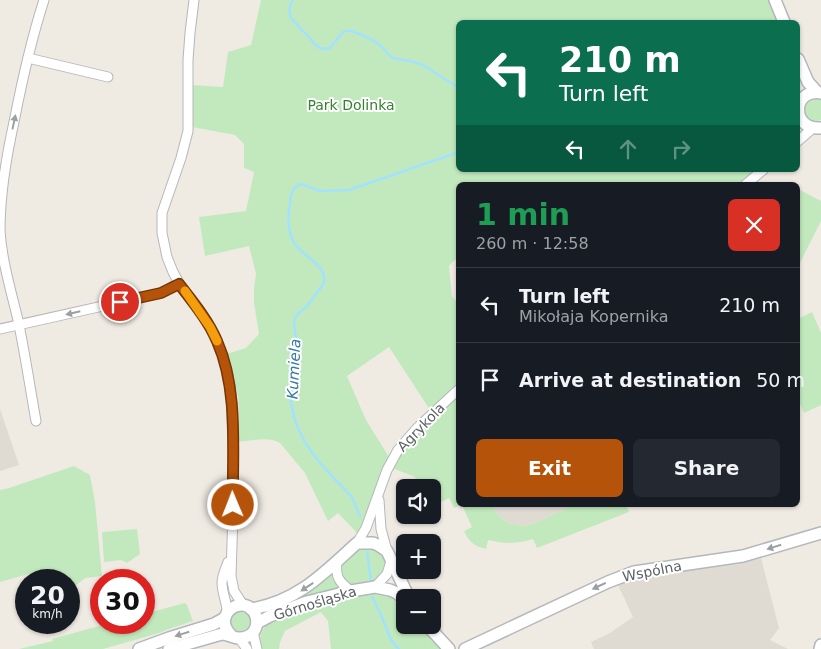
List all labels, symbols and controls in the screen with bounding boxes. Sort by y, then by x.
icon: left [476,40,541,105]
text: 210 m [559,40,681,80]
text: Turn left [559,81,648,106]
park label: Park Dolinka [307,97,395,113]
one-way arrow [10,113,18,129]
icon: left [561,135,589,163]
icon: ahead [614,135,642,163]
icon: right [667,135,695,163]
text: 1 min [476,197,570,232]
button: close [728,199,780,251]
text: 260 m · 12:58 [476,234,589,253]
pin [99,281,141,323]
text: Turn left [519,285,610,307]
icon: arrive [106,288,134,316]
icon: left [476,291,504,319]
text: 210 m [719,294,780,316]
text: Mikołaja Kopernika [519,307,669,326]
one-way arrow [64,309,80,317]
water label: Kumiela [283,338,305,400]
icon: arrive [476,366,504,394]
text: Arrive at destination [519,369,741,391]
text: 50 m [756,369,805,391]
street label: Agrykola [394,399,448,455]
button: Exit [476,439,623,497]
button: Share [633,439,780,497]
position arrow [206,478,258,530]
map controls [396,479,441,634]
button: sound [396,479,441,524]
button: + [396,534,441,579]
one-way arrow [767,544,782,551]
street label: Wspólna [621,557,683,585]
speed limit sign: 30 [90,569,155,634]
text: 20 [30,581,65,610]
one-way arrow [300,582,314,591]
one-way arrow [592,582,607,590]
street label: Górnośląska [272,583,358,623]
button: − [396,589,441,634]
text: km/h [32,607,63,621]
one-way arrow [174,630,189,638]

